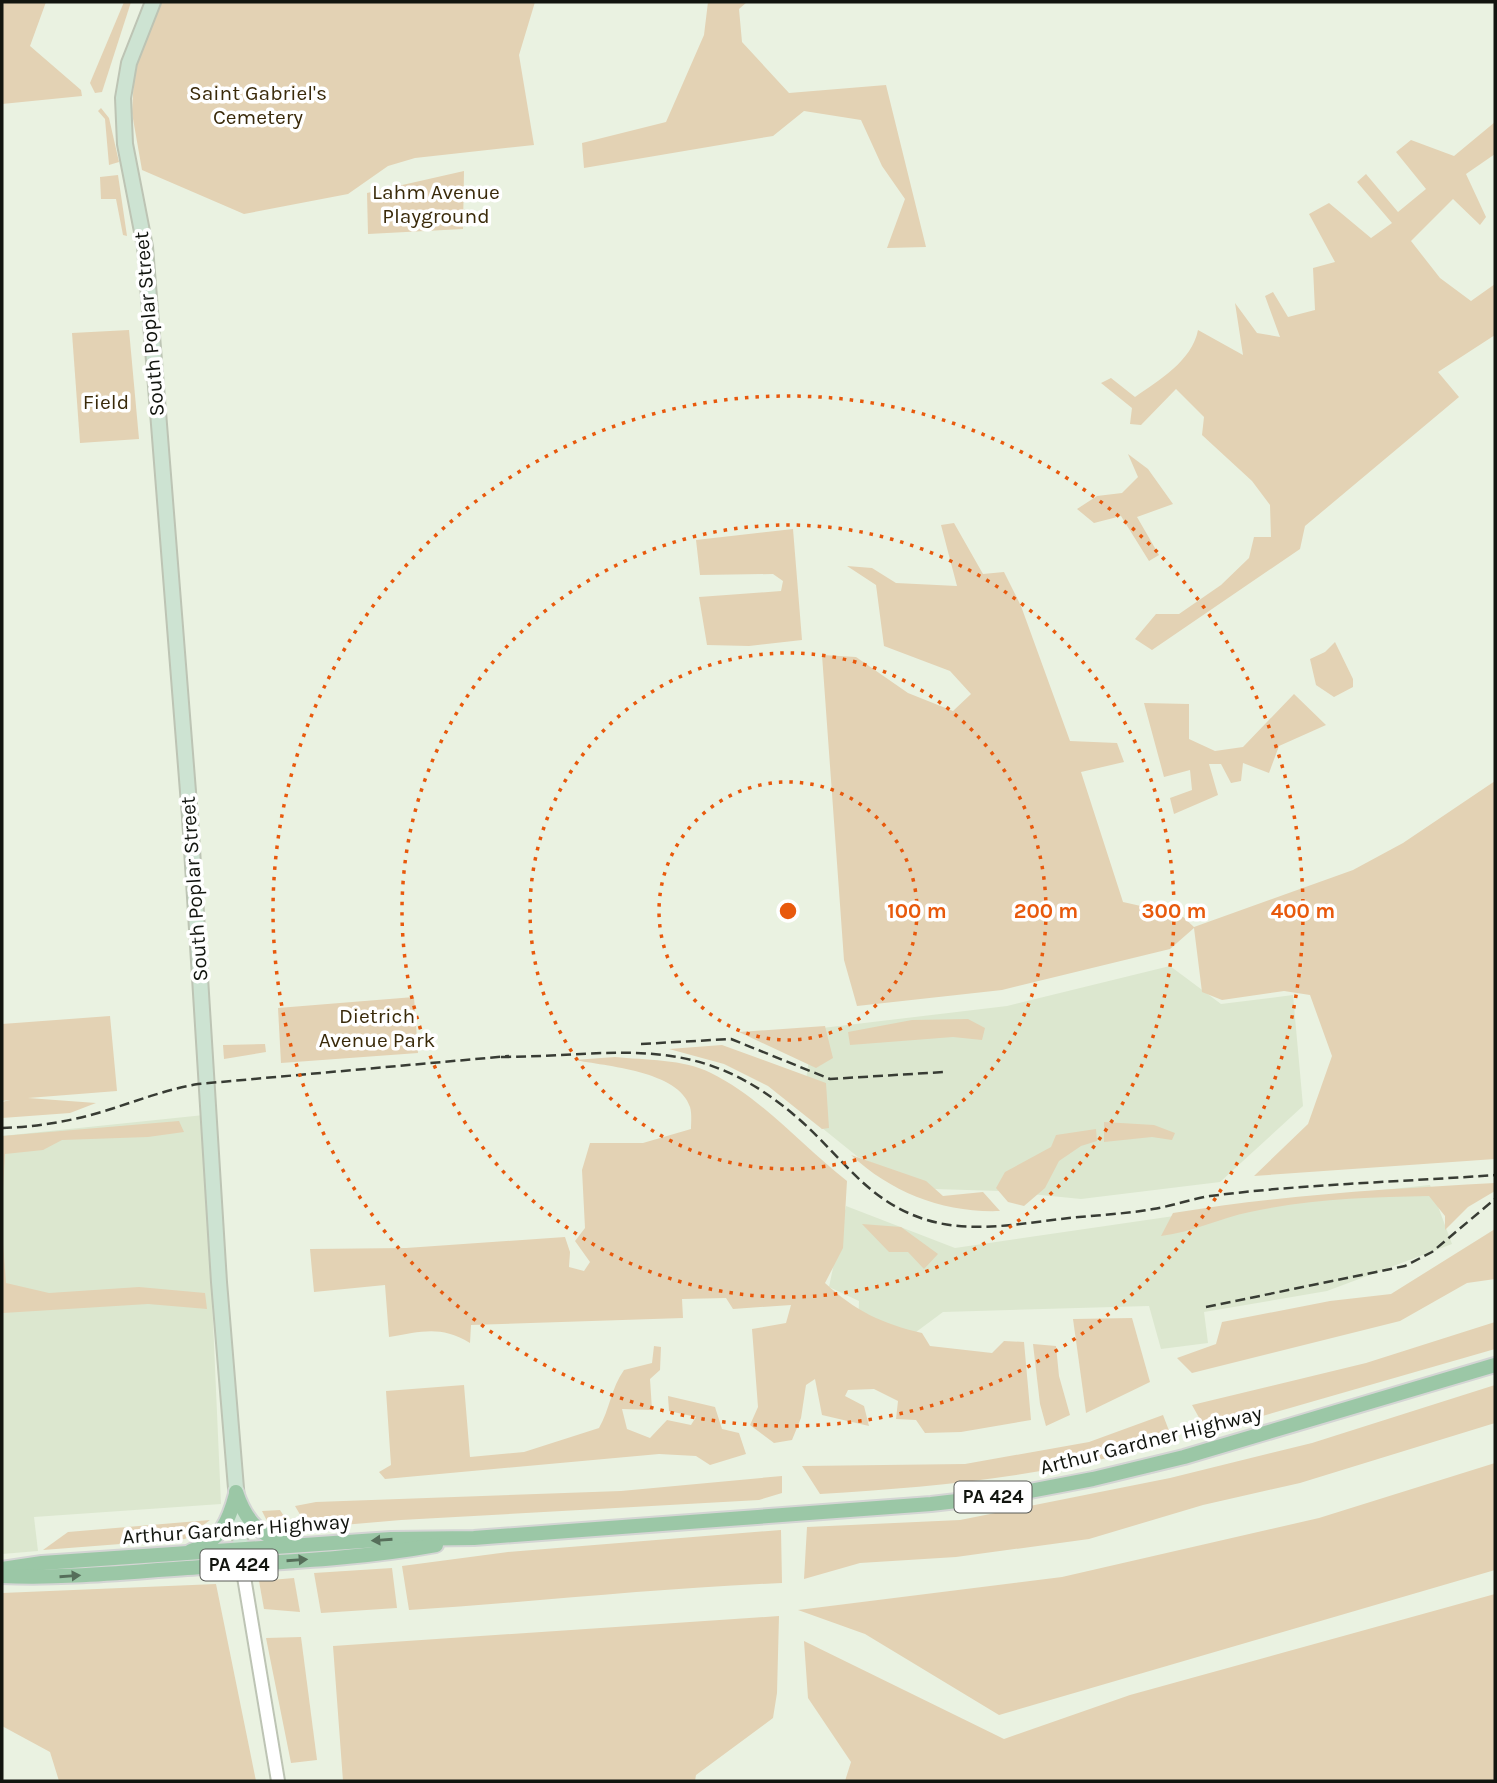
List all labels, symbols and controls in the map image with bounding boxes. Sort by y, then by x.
park label: Saint Gabriel's Cemetery [189,81,327,129]
park label: Lahm Avenue Playground [372,180,500,228]
street label: South Poplar Street [129,230,169,417]
park label: Field [83,390,129,414]
street label: South Poplar Street [176,796,212,982]
centre of rings [776,899,800,923]
text: 100 m [887,899,947,923]
text: 200 m [1014,899,1078,923]
text: 300 m [1142,899,1206,923]
text: 400 m [1271,899,1335,923]
park label: Dietrich Avenue Park [319,1004,436,1052]
street label: Arthur Gardner Highway [1037,1401,1265,1479]
road number: PA 424 [954,1482,1032,1512]
street label: Arthur Gardner Highway [121,1509,351,1549]
one-way arrow [370,1535,392,1546]
road number: PA 424 [201,1550,278,1581]
one-way arrow [286,1555,308,1566]
one-way arrow [59,1570,81,1581]

